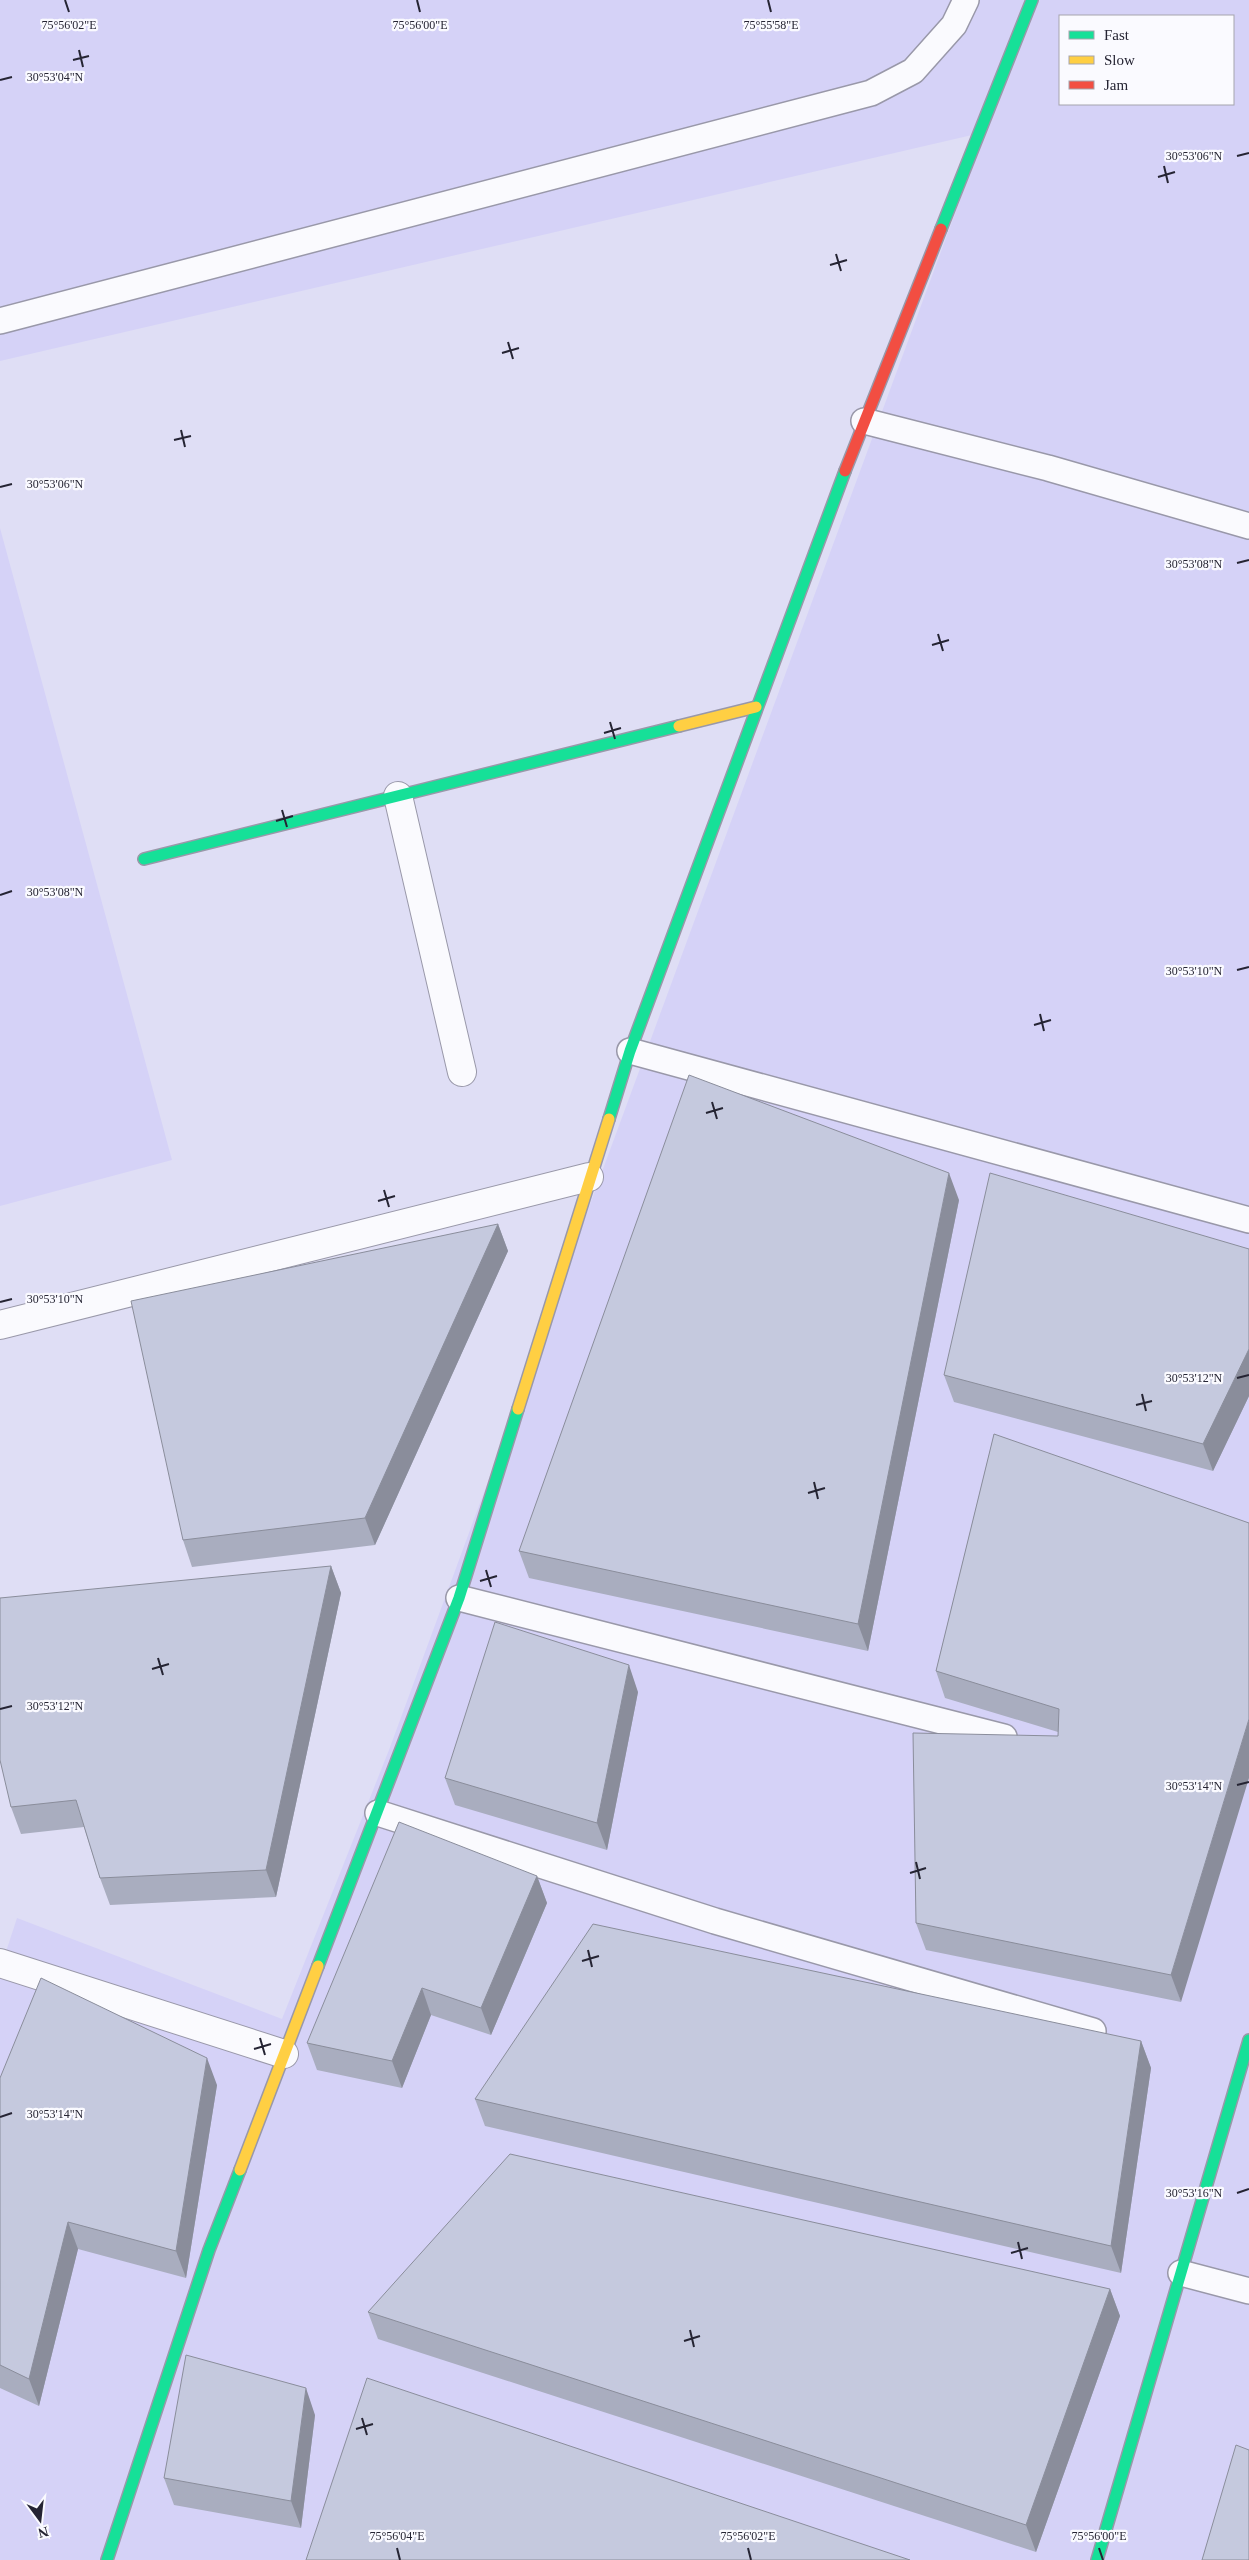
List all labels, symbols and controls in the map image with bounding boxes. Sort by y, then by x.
legend [1059,15,1234,105]
text: 75°56'02"E [41,18,97,32]
text: 75°56'00"E [392,18,448,32]
text: 75°55'58"E [743,18,799,32]
text: Fast [1104,27,1130,43]
text: Slow [1104,52,1135,68]
text: 30°53'04"N [27,70,84,84]
text: Jam [1104,77,1128,93]
text: 30°53'06"N [1166,149,1223,163]
text: 30°53'06"N [27,477,84,491]
text: 30°53'08"N [1166,557,1223,571]
text: 30°53'08"N [27,885,84,899]
text: 30°53'10"N [1166,964,1223,978]
text: 30°53'10"N [27,1292,84,1306]
text: 30°53'12"N [1166,1371,1223,1385]
text: 30°53'12"N [27,1699,84,1713]
text: 30°53'14"N [1166,1779,1223,1793]
text: 30°53'14"N [27,2107,84,2121]
text: 30°53'16"N [1166,2186,1223,2200]
north arrow [15,2495,65,2545]
text: N [36,2524,50,2541]
text: 75°56'04"E [369,2529,425,2543]
text: 75°56'02"E [720,2529,776,2543]
text: 75°56'00"E [1071,2529,1127,2543]

